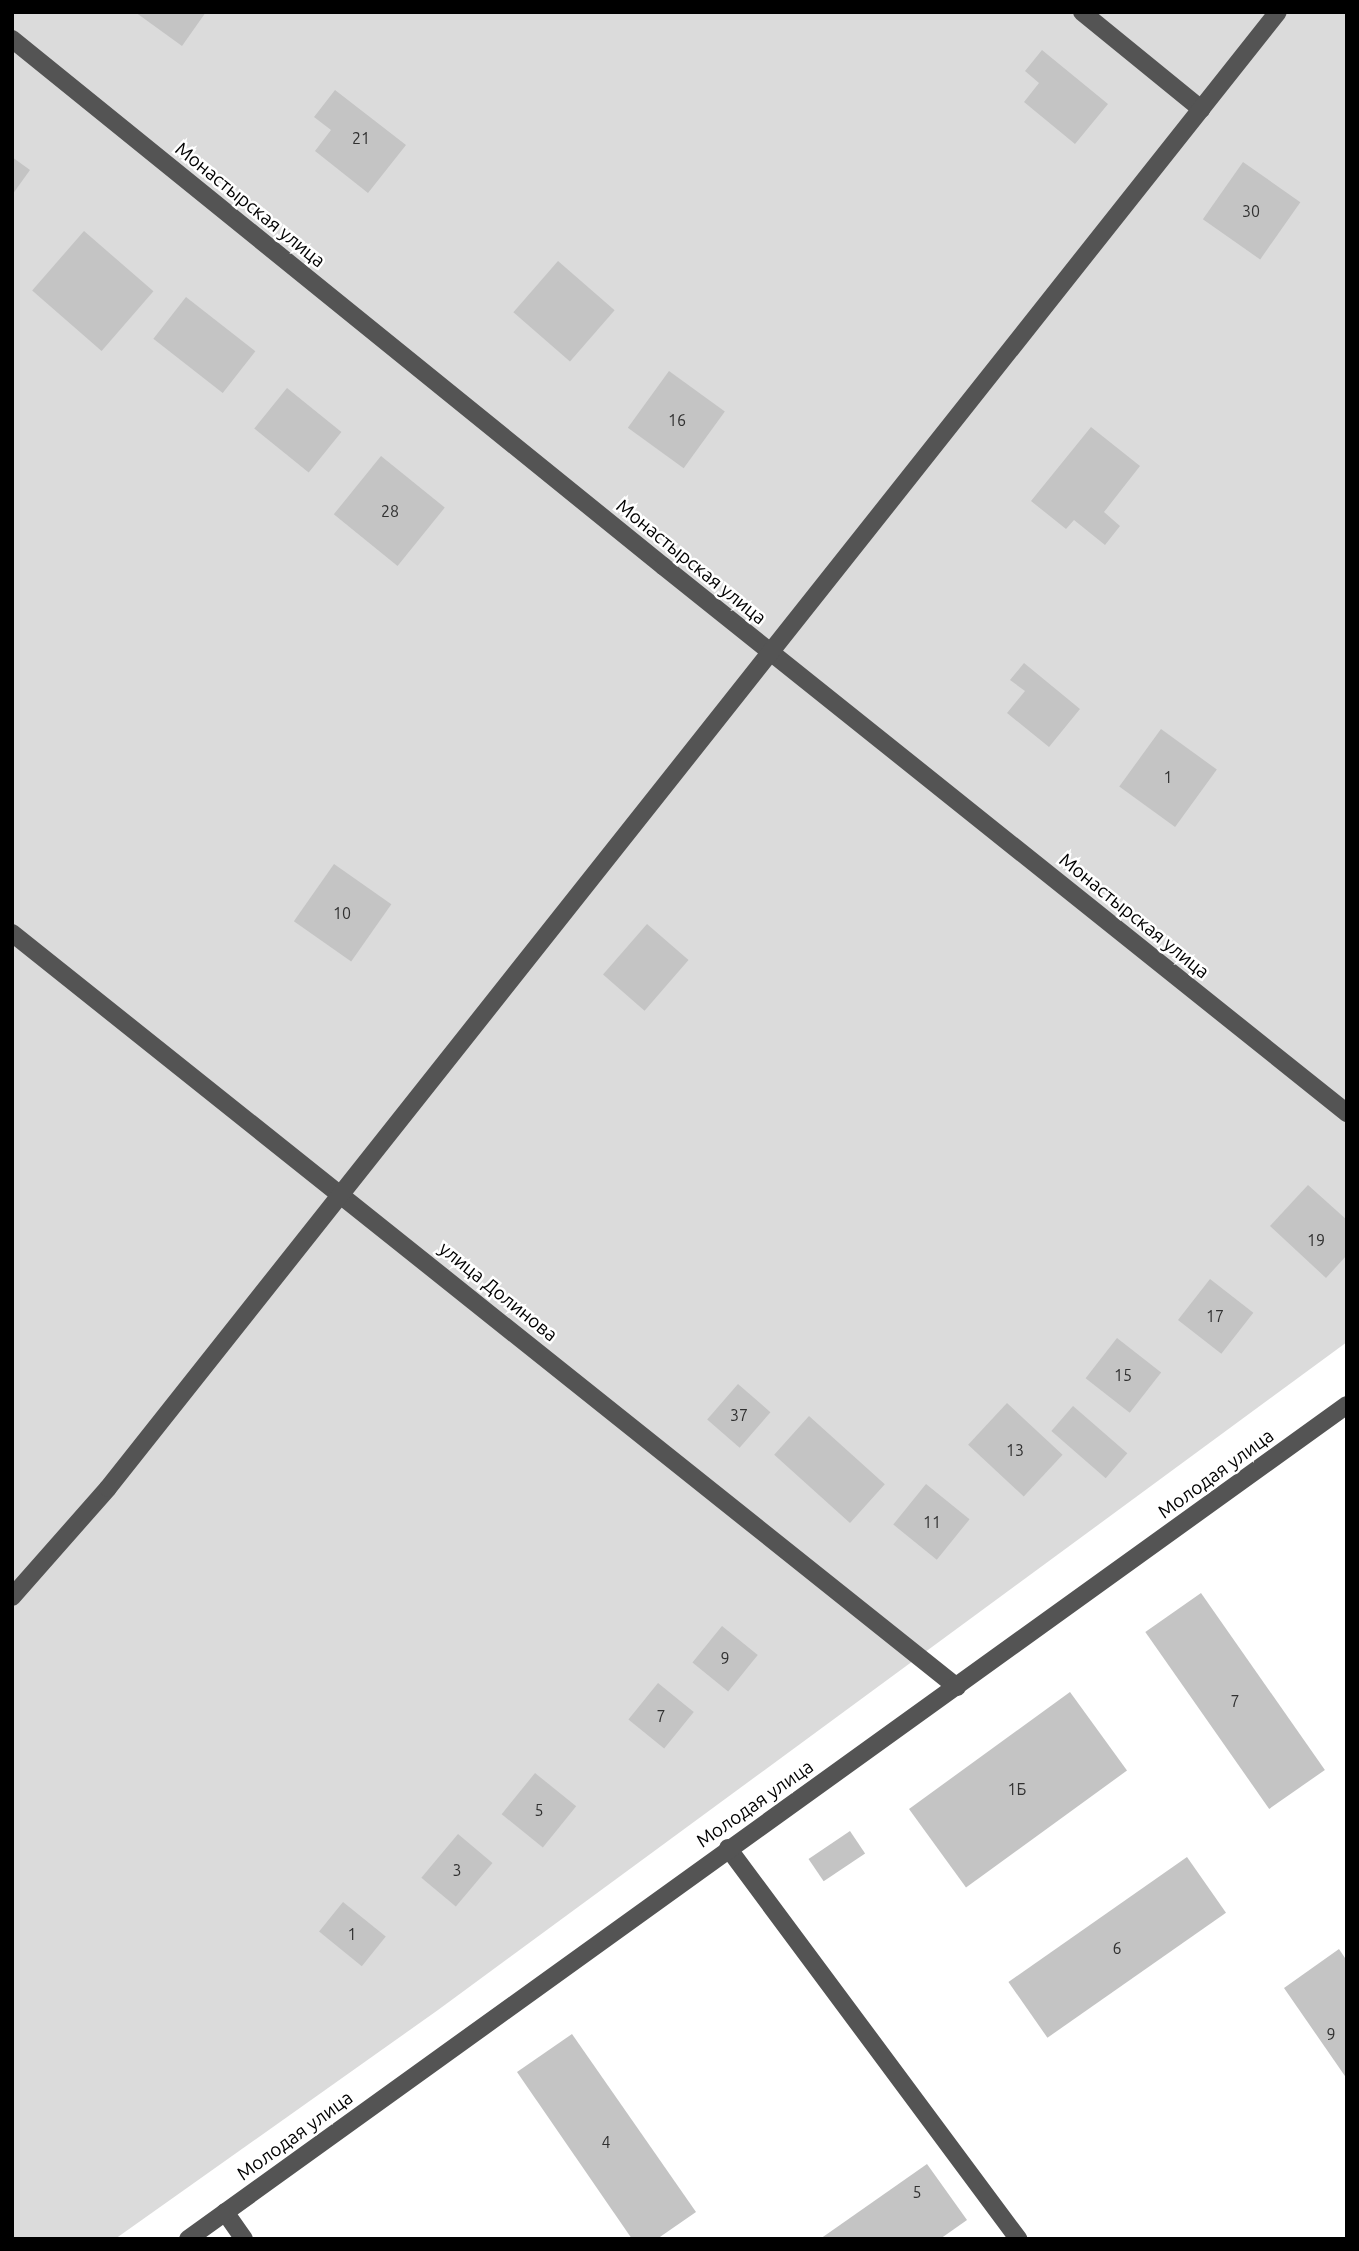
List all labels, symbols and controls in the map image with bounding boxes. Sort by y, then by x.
house number: 21 [352,128,370,148]
street label: Монастырская улица [170,138,330,272]
house number: 30 [1242,201,1260,221]
house number: 16 [668,410,686,430]
street label: Монастырская улица [611,495,771,629]
house number: 28 [381,501,399,521]
house number: 1 [1163,767,1173,787]
street label: Монастырская улица [1054,849,1214,983]
house number: 10 [333,903,351,923]
house number: 19 [1307,1230,1325,1250]
street label: улица Долинова [434,1237,562,1347]
house number: 17 [1206,1306,1224,1326]
house number: 15 [1114,1365,1132,1385]
house number: 37 [730,1405,748,1425]
street label: Молодая улица [1154,1424,1278,1524]
house number: 13 [1006,1440,1024,1460]
house number: 11 [923,1512,941,1532]
house number: 9 [720,1648,730,1668]
house number: 7 [1230,1691,1240,1711]
house number: 7 [656,1706,666,1726]
street label: Молодая улица [692,1755,818,1853]
house number: 1Б [1008,1779,1026,1799]
house number: 5 [534,1800,544,1820]
house number: 3 [452,1860,462,1880]
house number: 1 [347,1924,357,1944]
house number: 6 [1112,1938,1122,1958]
house number: 9 [1326,2024,1336,2044]
street label: Молодая улица [233,2086,357,2186]
house number: 4 [601,2132,611,2152]
house number: 5 [912,2182,922,2202]

